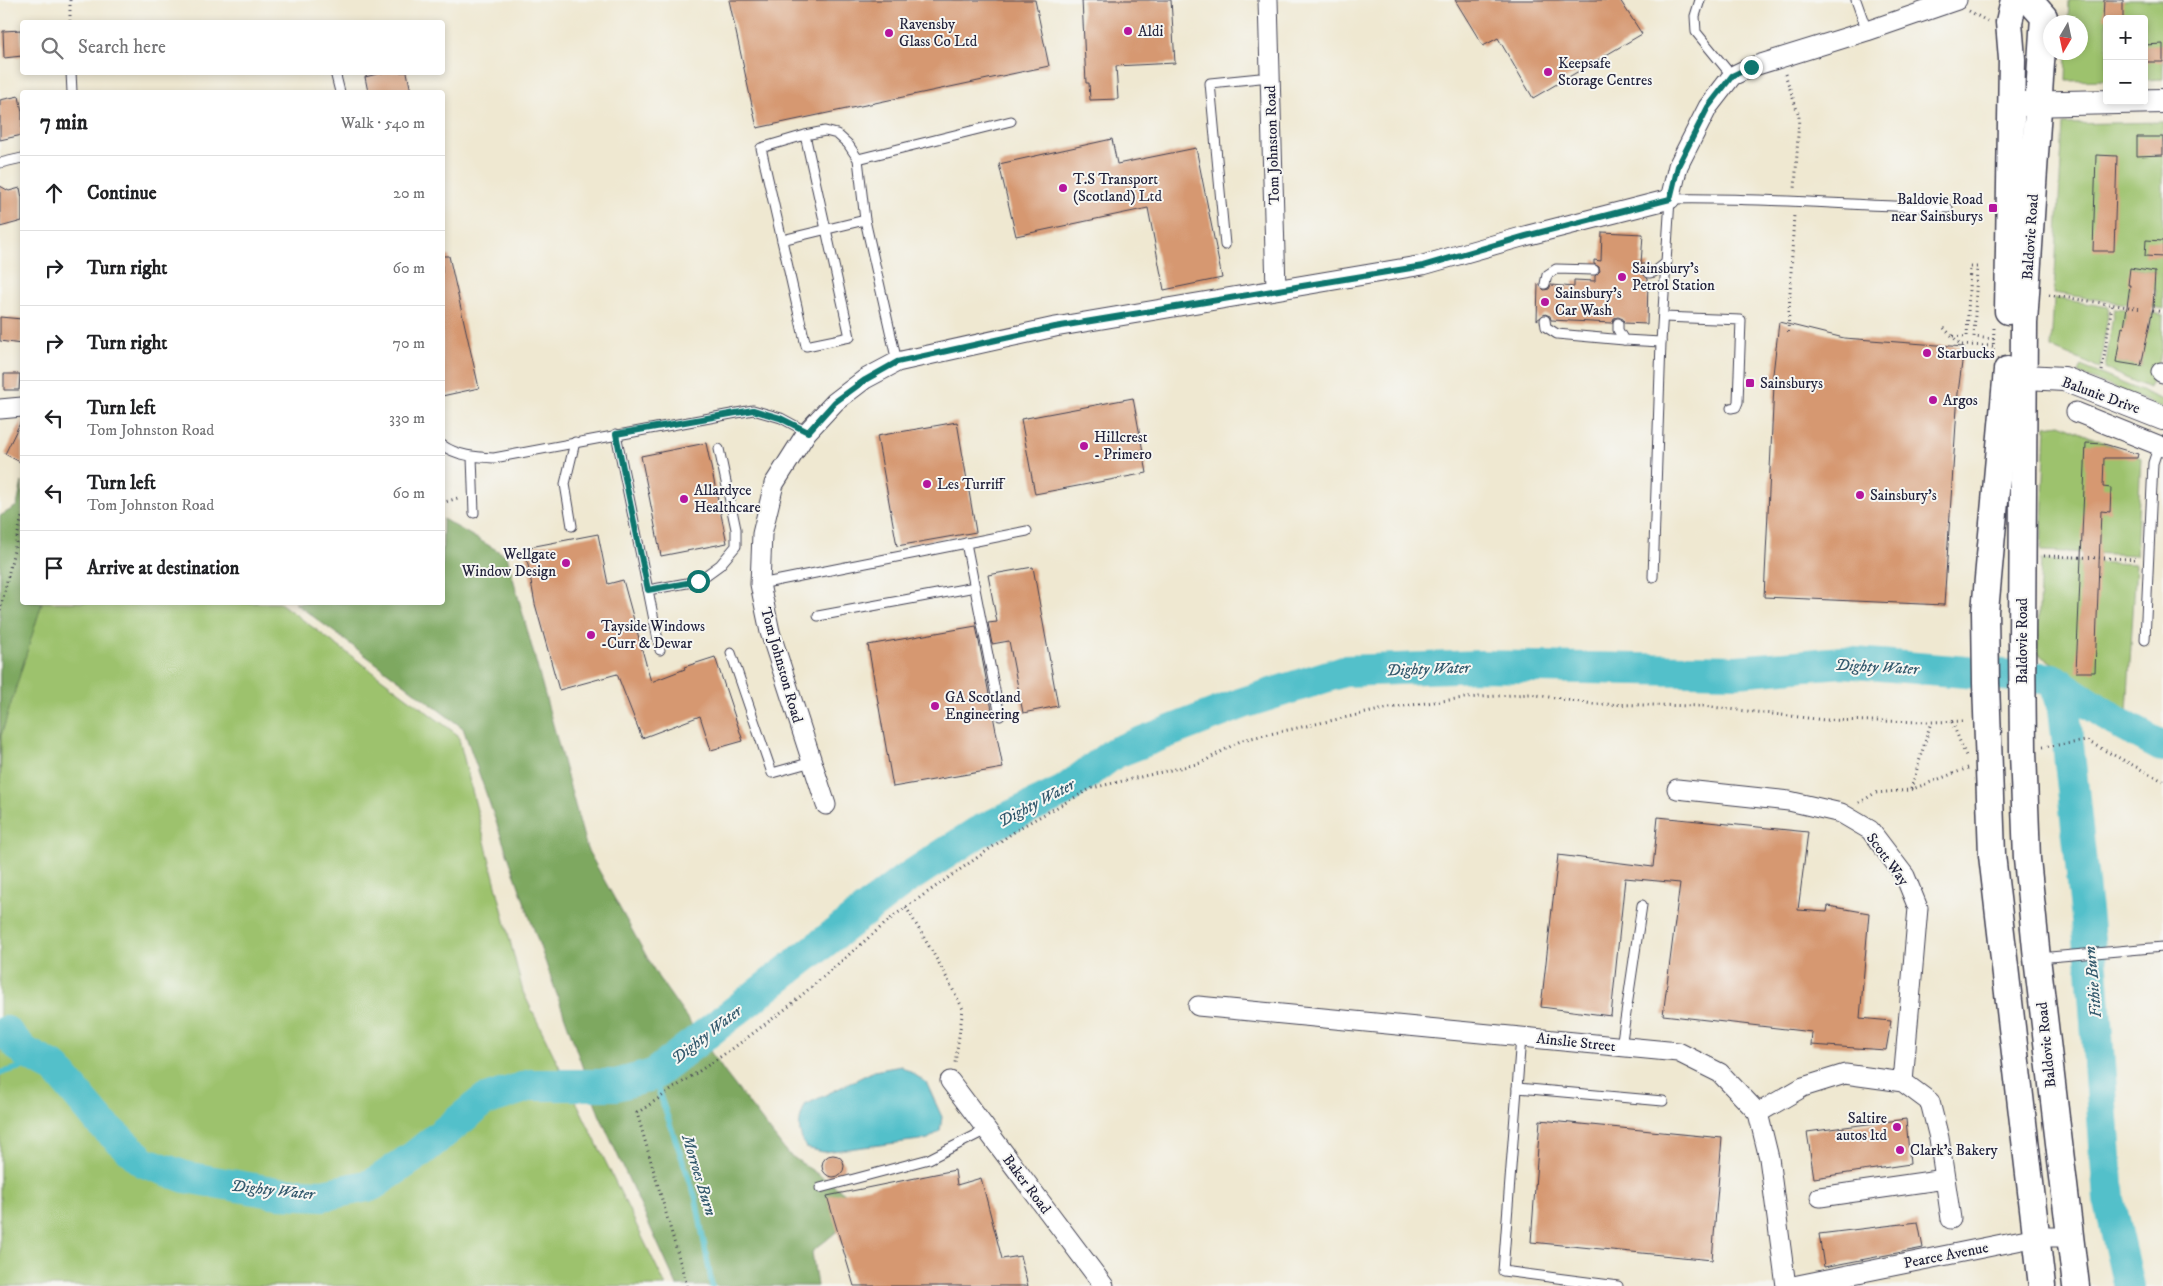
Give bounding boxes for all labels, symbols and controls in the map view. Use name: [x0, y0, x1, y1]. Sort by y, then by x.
place label: Ravensby Glass Co Ltd: [899, 15, 978, 51]
north arrow: [2043, 15, 2088, 60]
map controls: [2103, 15, 2148, 105]
button: +: [2103, 15, 2148, 60]
search box: [20, 20, 445, 75]
place label: Aldi: [1138, 22, 1164, 41]
marker: Aldi: [1122, 25, 1134, 37]
marker: Ravensby Glass Co Ltd: [883, 27, 895, 39]
icon: search: [38, 34, 66, 62]
text: Search here: [78, 36, 166, 59]
place label: Keepsafe Storage Centres: [1558, 54, 1652, 90]
route end: [1740, 56, 1763, 79]
button: −: [2103, 60, 2148, 105]
marker: Keepsafe Storage Centres: [1542, 66, 1554, 78]
street label: Tom Johnston Road: [1261, 84, 1284, 205]
text: 7 min: [40, 110, 88, 136]
text: Walk · 540 m: [341, 113, 425, 133]
place label: T.S Transport (Scotland) Ltd: [1073, 170, 1162, 206]
icon: ahead: [40, 179, 68, 207]
text: Continue: [87, 182, 157, 205]
marker: T.S Transport (Scotland) Ltd: [1057, 182, 1069, 194]
text: 20 m: [393, 183, 425, 203]
place label: Baldovie Road near Sainsburys: [1891, 190, 1984, 226]
street label: Baldovie Road: [2018, 193, 2043, 281]
marker: Baldovie Road near Sainsburys: [1987, 202, 1999, 214]
icon: right: [40, 254, 68, 282]
text: Turn right: [87, 257, 167, 280]
text: 60 m: [393, 258, 425, 278]
place label: Sainsbury's Petrol Station: [1632, 259, 1715, 295]
marker: Sainsbury's Petrol Station: [1616, 271, 1628, 283]
place label: Sainsbury's Car Wash: [1555, 284, 1622, 320]
marker: Sainsbury's Car Wash: [1539, 296, 1551, 308]
icon: right: [40, 329, 68, 357]
text: Turn right: [87, 332, 167, 355]
text: 70 m: [393, 333, 425, 353]
place label: Starbucks: [1937, 344, 1995, 363]
marker: Starbucks: [1921, 347, 1933, 359]
street label: Balunie Drive: [2059, 373, 2143, 418]
place label: Sainsburys: [1760, 374, 1823, 393]
marker: Sainsburys: [1744, 377, 1756, 389]
place label: Argos: [1943, 391, 1978, 410]
marker: Argos: [1927, 394, 1939, 406]
text: Turn left: [87, 397, 156, 420]
icon: left: [40, 404, 68, 432]
text: 330 m: [389, 408, 425, 428]
text: Tom Johnston Road: [87, 420, 214, 440]
place label: Hillcrest - Primero: [1094, 428, 1152, 464]
marker: Hillcrest - Primero: [1078, 440, 1090, 452]
text: Turn left: [87, 472, 156, 495]
place label: Les Turriff: [937, 475, 1006, 494]
marker: Les Turriff: [921, 478, 933, 490]
icon: left: [40, 479, 68, 507]
place label: Allardyce Healthcare: [694, 481, 761, 517]
text: 60 m: [393, 483, 425, 503]
place label: Sainsbury's: [1870, 486, 1937, 505]
marker: Sainsbury's: [1854, 489, 1866, 501]
marker: Allardyce Healthcare: [678, 493, 690, 505]
text: Tom Johnston Road: [87, 495, 214, 515]
place label: Wellgate Window Design: [461, 545, 556, 581]
icon: arrive: [40, 554, 68, 582]
text: Arrive at destination: [87, 557, 239, 580]
marker: Wellgate Window Design: [560, 557, 572, 569]
route start: [687, 570, 710, 593]
street label: Baldovie Road: [2013, 597, 2032, 684]
street label: Tom Johnston Road: [756, 605, 807, 726]
place label: Tayside Windows -Curr & Dewar: [601, 617, 705, 653]
marker: Tayside Windows -Curr & Dewar: [585, 629, 597, 641]
water label: Dighty Water: [1835, 655, 1921, 679]
water label: Dighty Water: [1386, 657, 1472, 680]
place label: GA Scotland Engineering: [945, 688, 1021, 724]
marker: GA Scotland Engineering: [929, 700, 941, 712]
water label: Dighty Water: [995, 774, 1079, 831]
street label: Scott Way: [1862, 829, 1914, 890]
water label: Fithie Burn: [2080, 945, 2106, 1019]
water label: Dighty Water: [667, 1000, 747, 1068]
street label: Baldovie Road: [2032, 1001, 2060, 1089]
street label: Ainslie Street: [1535, 1029, 1617, 1056]
place label: Saltire autos ltd: [1836, 1109, 1888, 1145]
marker: Saltire autos ltd: [1891, 1121, 1903, 1133]
water label: Morroes Burn: [677, 1131, 721, 1218]
place label: Clark’s Bakery: [1910, 1141, 1999, 1160]
marker: Clark’s Bakery: [1894, 1144, 1906, 1156]
street label: Baker Road: [998, 1151, 1055, 1218]
water label: Dighty Water: [230, 1176, 317, 1204]
street label: Pearce Avenue: [1902, 1238, 1990, 1273]

